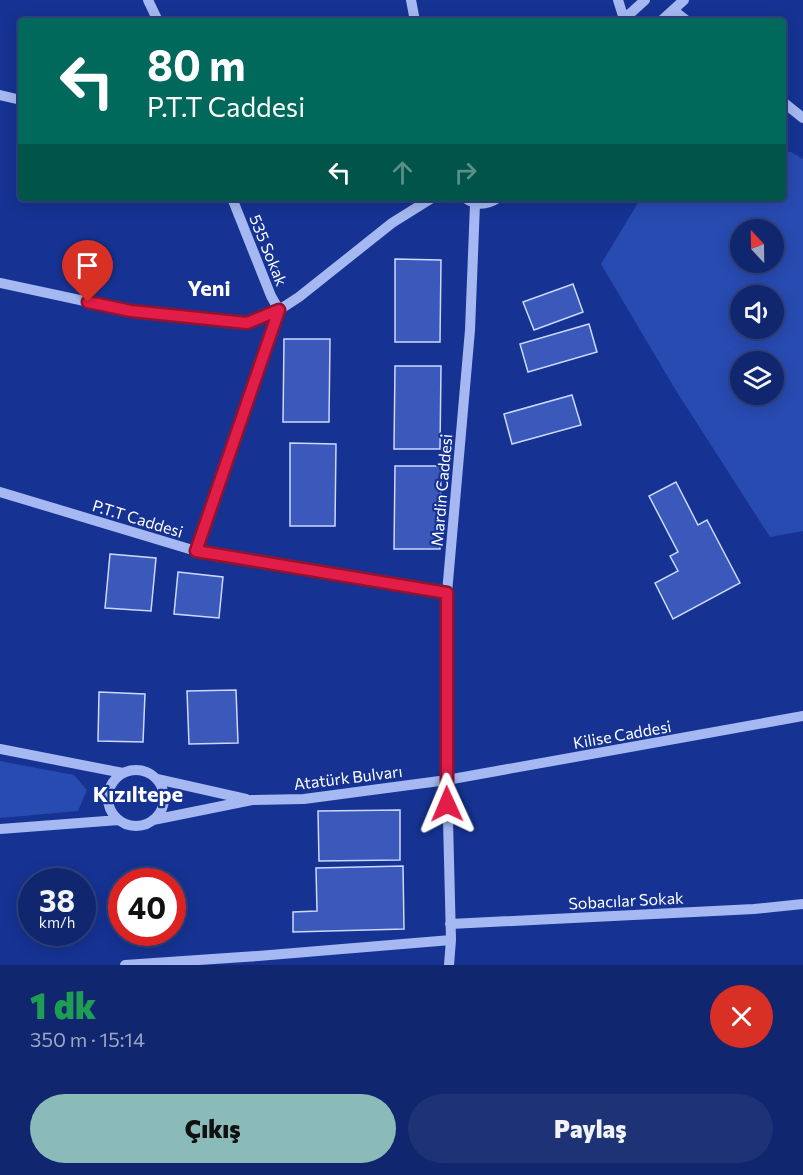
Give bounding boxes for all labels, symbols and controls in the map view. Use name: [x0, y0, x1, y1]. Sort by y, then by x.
text: 80 m: [147, 38, 246, 90]
icon: left: [48, 42, 126, 120]
text: P.T.T Caddesi: [147, 90, 305, 123]
icon: left: [323, 156, 356, 189]
icon: ahead: [386, 156, 419, 189]
icon: right: [449, 156, 482, 189]
street label: 535 Sokak: [246, 212, 292, 289]
north arrow: [730, 219, 784, 273]
map controls: [730, 219, 784, 405]
pin: [62, 240, 113, 302]
icon: arrive: [71, 249, 104, 282]
district label: Yeni: [187, 274, 231, 301]
button: sound: [730, 285, 784, 339]
button: layers: [730, 351, 784, 405]
street label: Mardin Caddesi: [427, 433, 455, 547]
street label: P.T.T Caddesi: [90, 495, 186, 541]
street label: Kilise Caddesi: [571, 716, 673, 752]
street label: Atatürk Bulvarı: [293, 761, 403, 793]
position arrow: [415, 772, 479, 836]
district label: Kızıltepe: [93, 780, 183, 807]
speed limit sign: 40: [108, 868, 186, 946]
text: 38: [39, 881, 75, 918]
street label: Sobacılar Sokak: [568, 887, 684, 913]
text: km/h: [39, 913, 75, 931]
text: 1 dk: [30, 982, 96, 1026]
button: close: [710, 985, 773, 1048]
text: 350 m · 15:14: [30, 1027, 145, 1051]
button: Çıkış: [30, 1094, 396, 1163]
button: Paylaş: [408, 1094, 773, 1163]

